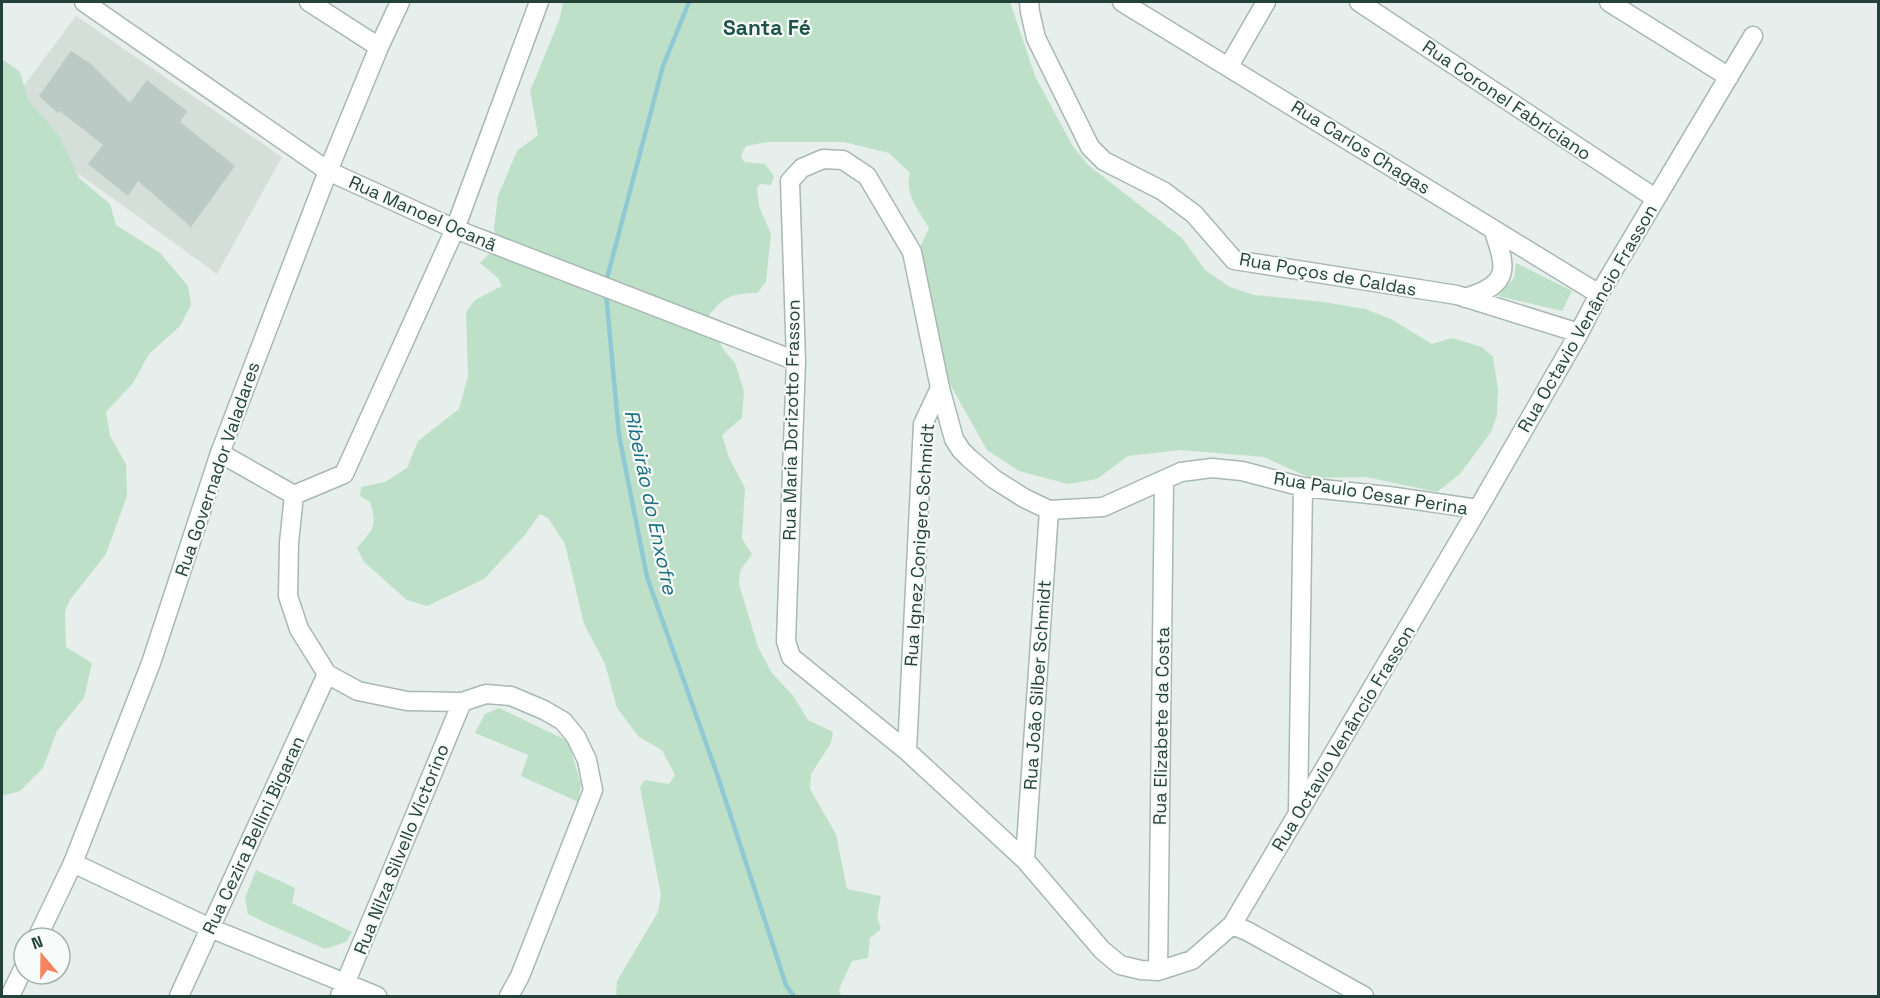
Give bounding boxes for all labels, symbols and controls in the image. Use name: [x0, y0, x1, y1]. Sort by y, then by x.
district label: Santa Fé: [723, 14, 811, 41]
street label: Rua Coronel Fabriciano: [1418, 35, 1596, 165]
street label: Rua Carlos Chagas: [1287, 95, 1435, 199]
street label: Rua Manoel Ocanã: [345, 170, 501, 256]
street label: Rua Octavio Venâncio Frasson: [1512, 200, 1662, 436]
street label: Rua Poços de Caldas: [1238, 247, 1418, 301]
street label: Rua Maria Dorizotto Frasson: [777, 299, 805, 541]
street label: Rua Governador Valadares: [169, 359, 265, 579]
water label: Ribeirão do Enxofre: [619, 407, 684, 598]
street label: Rua Ignez Conigero Schmidt: [899, 423, 939, 667]
street label: Rua Paulo Cesar Perina: [1272, 466, 1470, 520]
street label: Rua João Silber Schmidt: [1018, 579, 1056, 791]
street label: Rua Octavio Venâncio Frasson: [1266, 621, 1420, 855]
street label: Rua Elizabete da Costa: [1148, 627, 1174, 825]
street label: Rua Cezira Bellini Bigaran: [197, 732, 309, 938]
street label: Rua Nilza Silvello Victorino: [348, 740, 454, 958]
north arrow: [12, 926, 72, 986]
text: N: [28, 931, 46, 954]

